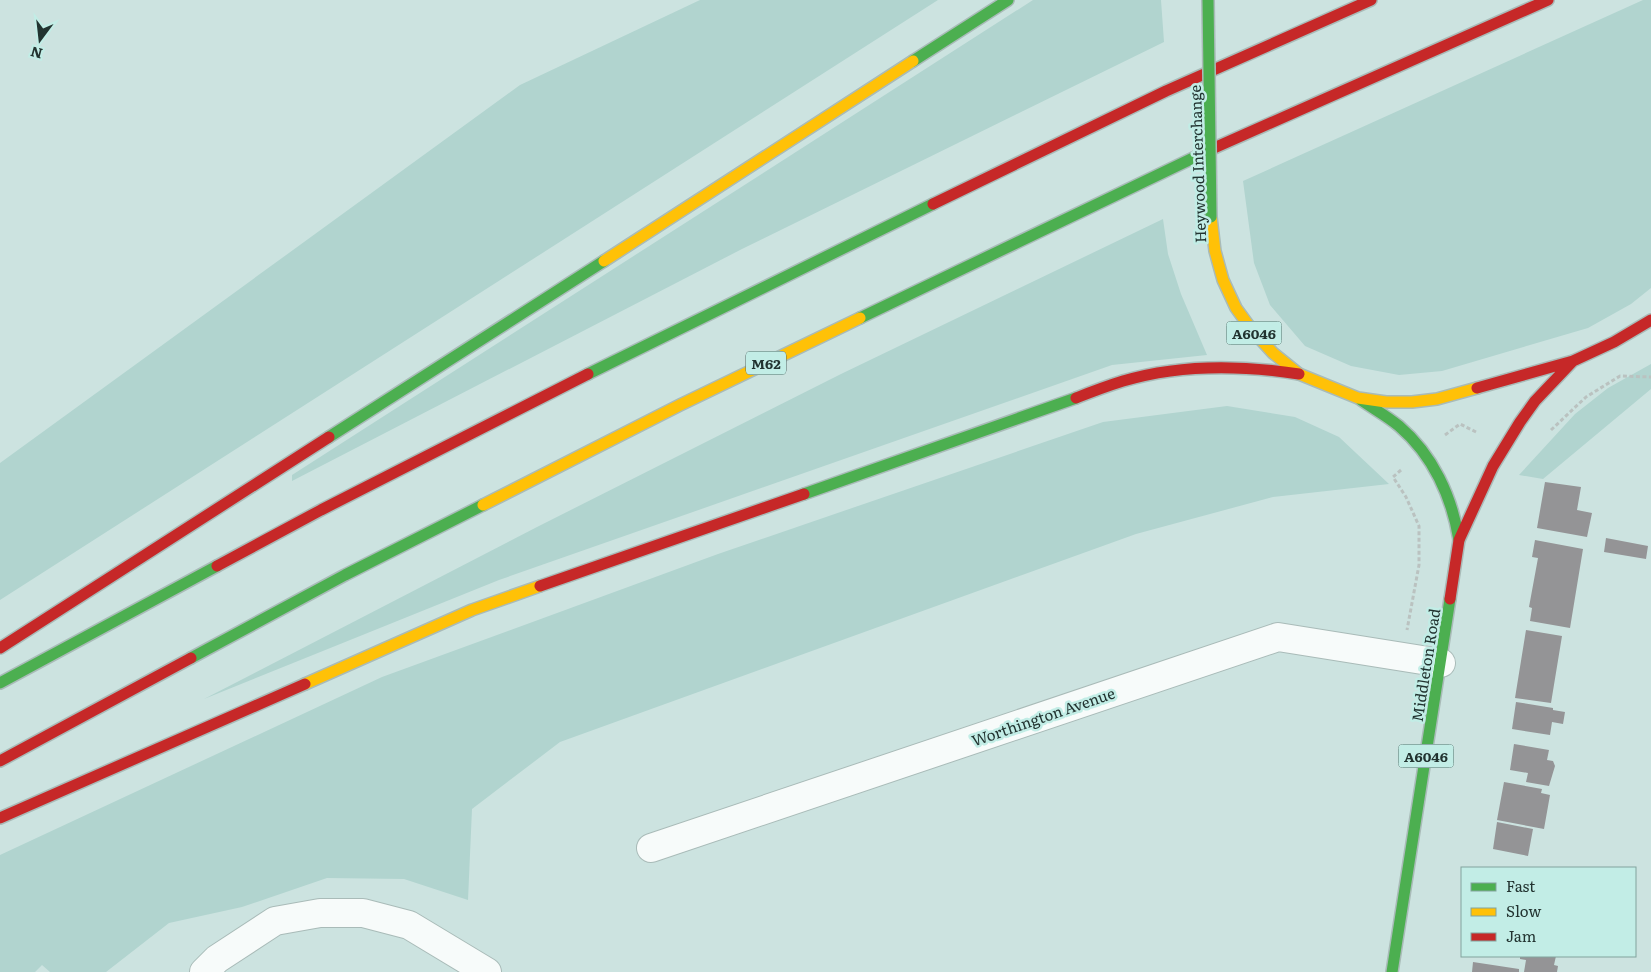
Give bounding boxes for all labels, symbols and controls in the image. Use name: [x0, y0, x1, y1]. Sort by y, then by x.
north arrow: [15, 15, 65, 65]
text: N: [28, 42, 45, 65]
street label: Heywood Interchange: [1183, 84, 1211, 243]
road number: A6046: [1226, 322, 1282, 344]
road number: M62: [746, 352, 786, 374]
street label: Middleton Road: [1405, 607, 1445, 723]
street label: Worthington Avenue: [968, 681, 1118, 751]
road number: A6046: [1398, 744, 1454, 768]
legend: [1461, 867, 1636, 957]
text: Fast: [1506, 874, 1535, 897]
text: Slow: [1506, 899, 1541, 922]
text: Jam: [1506, 924, 1537, 947]

